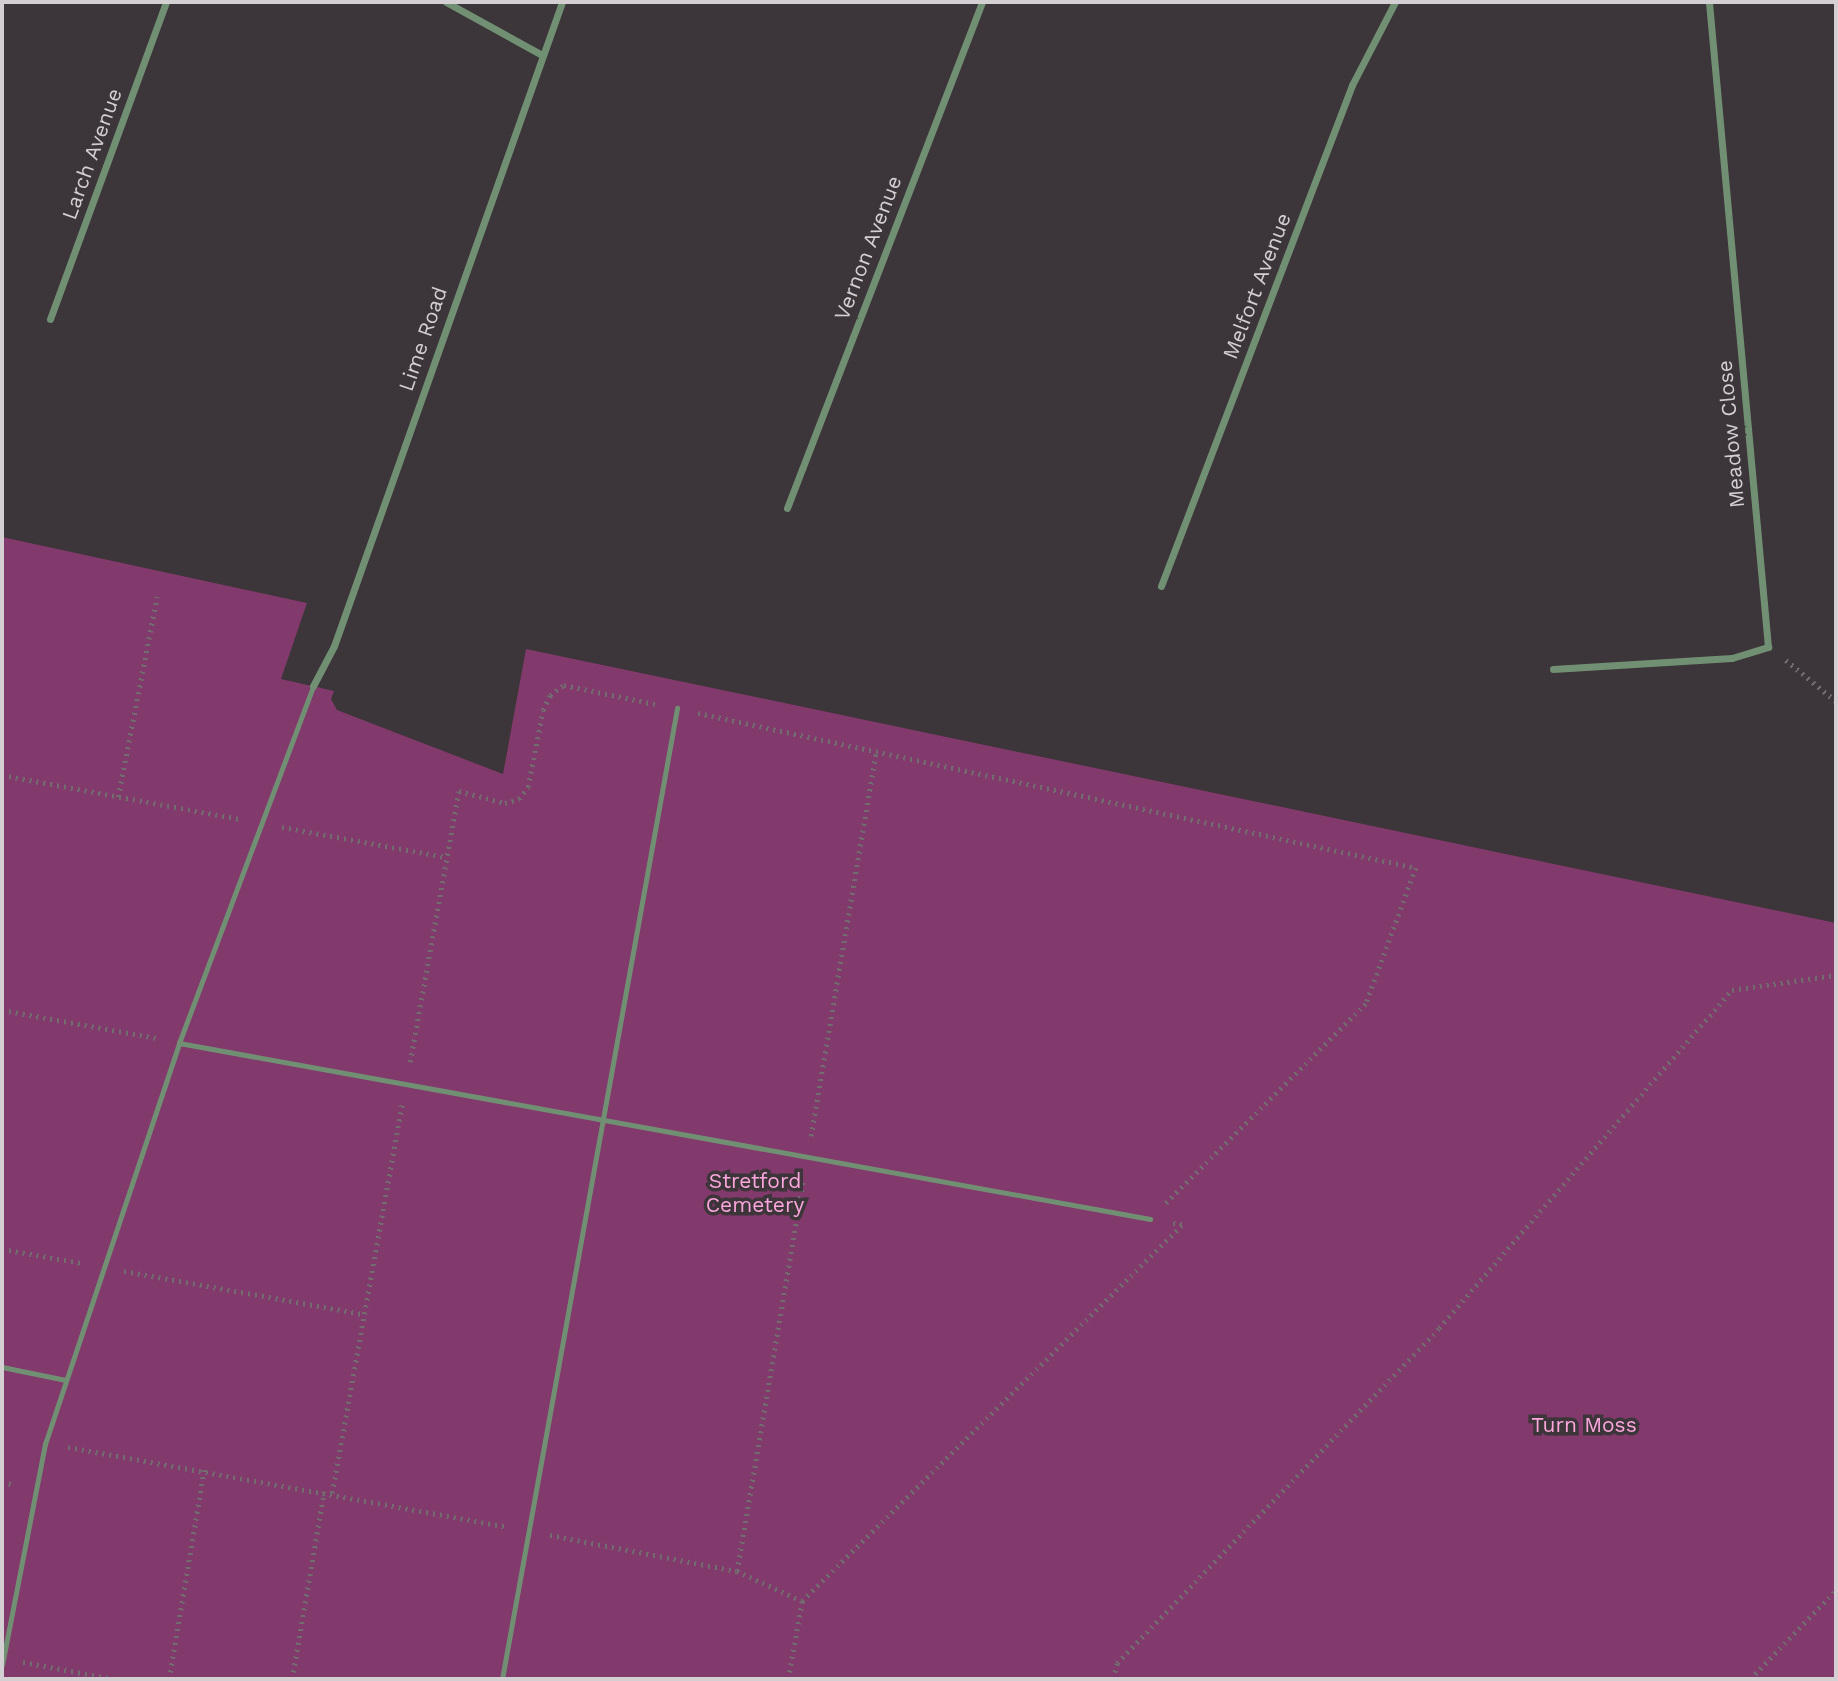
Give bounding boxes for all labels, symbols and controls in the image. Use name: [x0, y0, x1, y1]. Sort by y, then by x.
street label: Larch Avenue: [56, 84, 128, 224]
street label: Vernon Avenue: [829, 172, 907, 324]
street label: Melfort Avenue: [1217, 209, 1297, 363]
street label: Lime Road: [393, 284, 453, 394]
street label: Meadow Close: [1712, 359, 1750, 509]
park label: Stretford Cemetery: [706, 1168, 804, 1218]
park label: Turn Moss: [1531, 1412, 1637, 1438]

